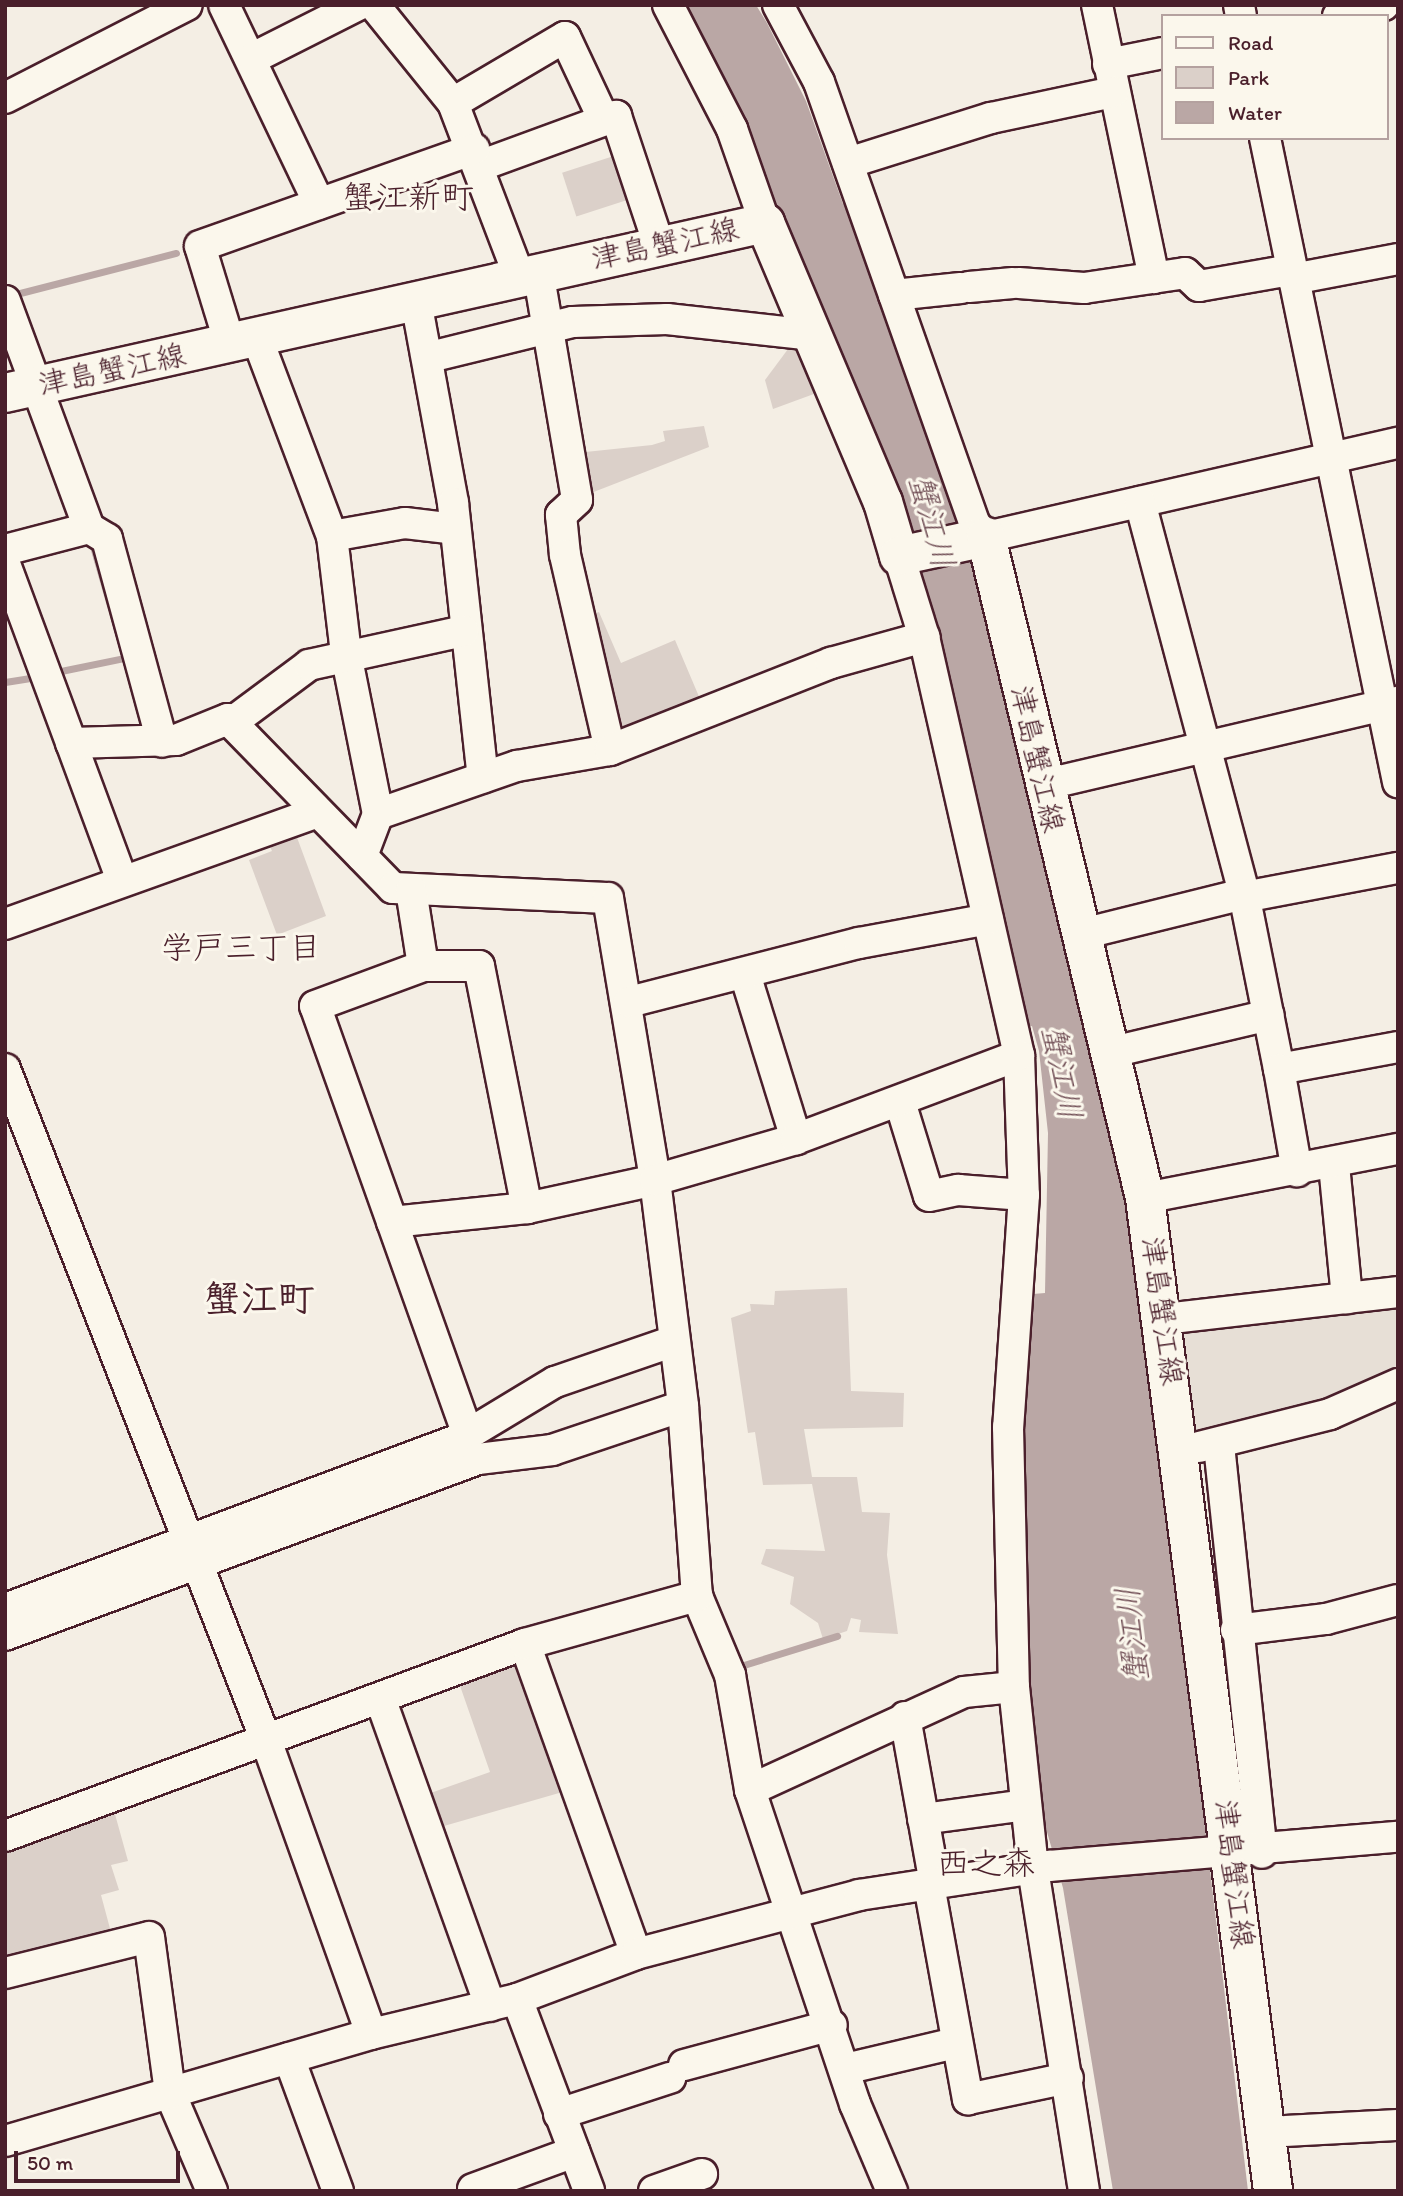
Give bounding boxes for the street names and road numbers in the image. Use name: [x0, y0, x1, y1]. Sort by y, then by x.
street label: 津島蟹江線: [588, 211, 742, 277]
street label: 津島蟹江線: [35, 337, 189, 403]
street label: 津島蟹江線: [1003, 682, 1071, 836]
street label: 津島蟹江線: [1134, 1234, 1190, 1388]
street label: 津島蟹江線: [1207, 1797, 1261, 1951]

